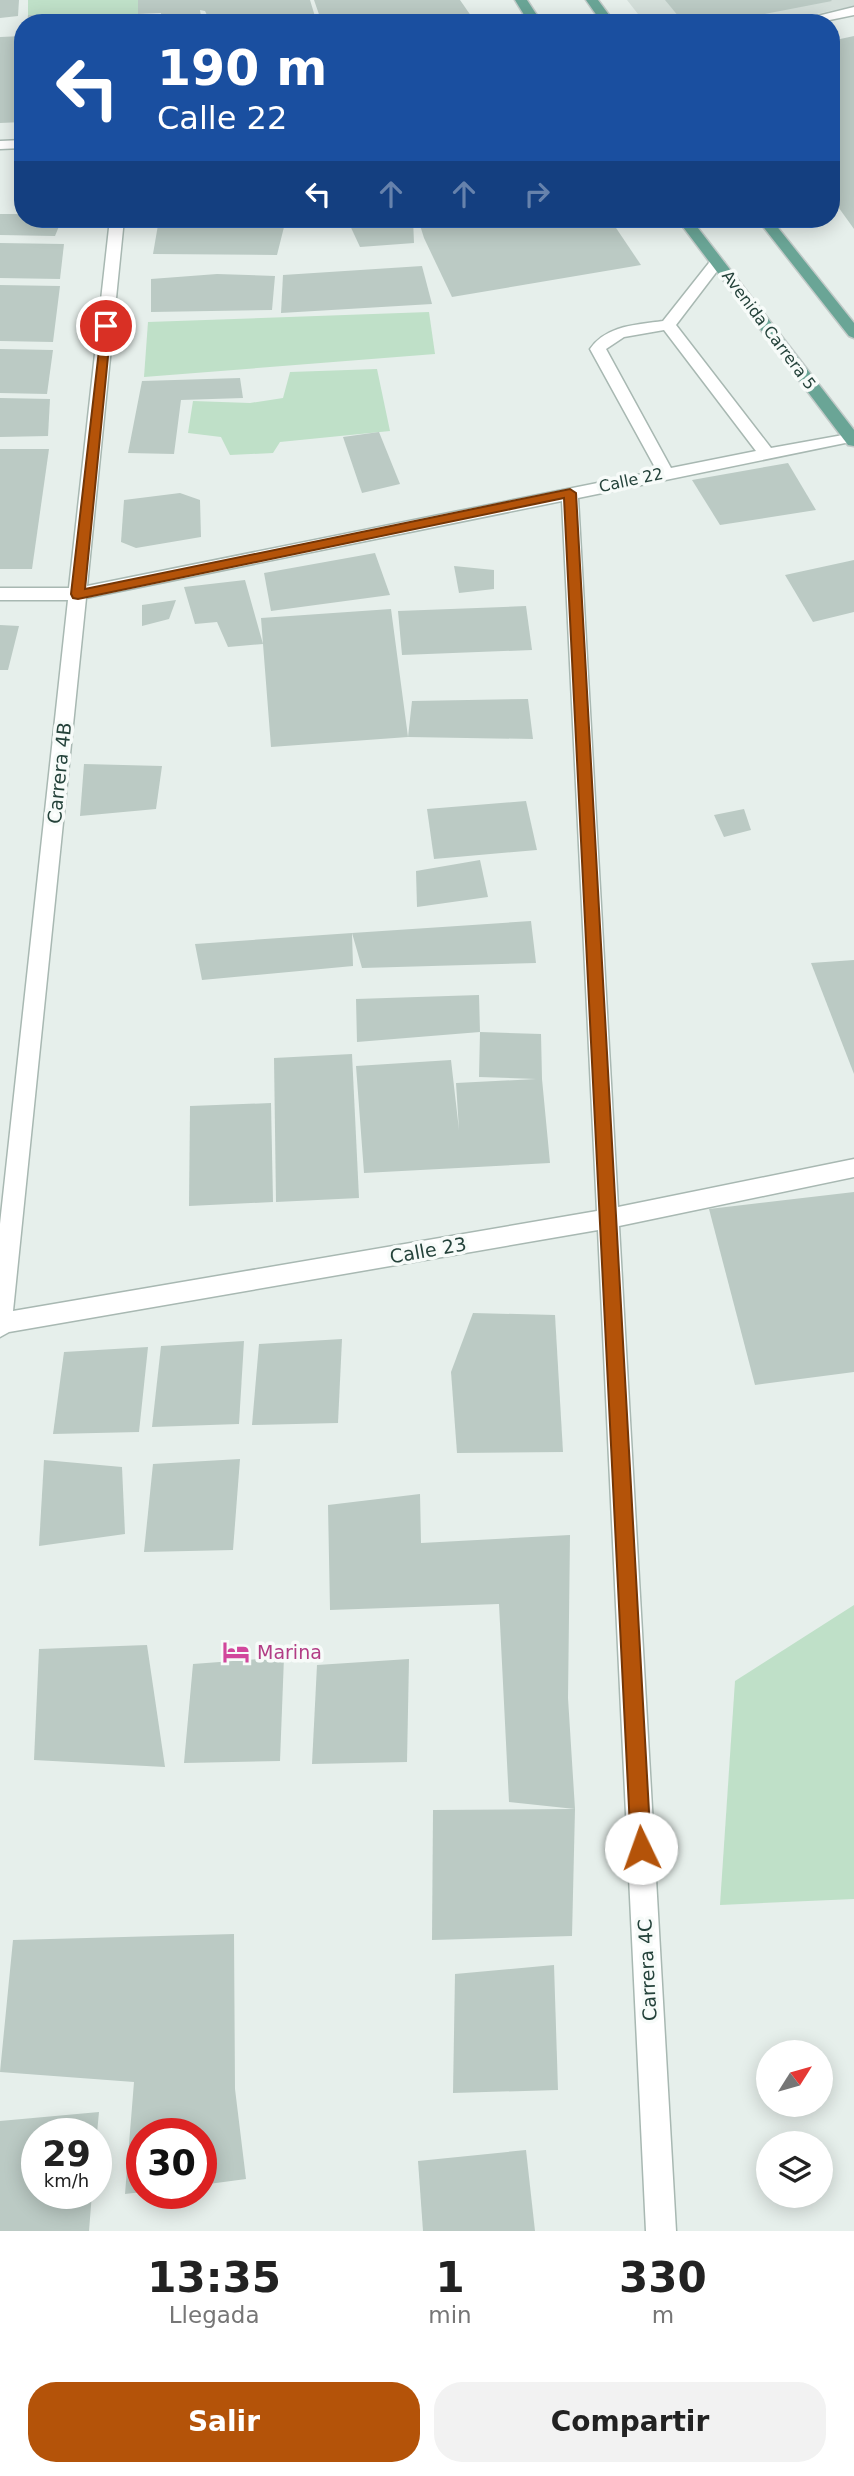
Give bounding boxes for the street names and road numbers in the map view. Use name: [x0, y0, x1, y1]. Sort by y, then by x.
street label: Avenida Carrera 5: [718, 267, 820, 393]
street label: Calle 22: [597, 464, 665, 496]
street label: Carrera 4B: [43, 721, 75, 825]
street label: Calle 23: [388, 1232, 468, 1268]
street label: Carrera 4C: [633, 1918, 661, 2022]

